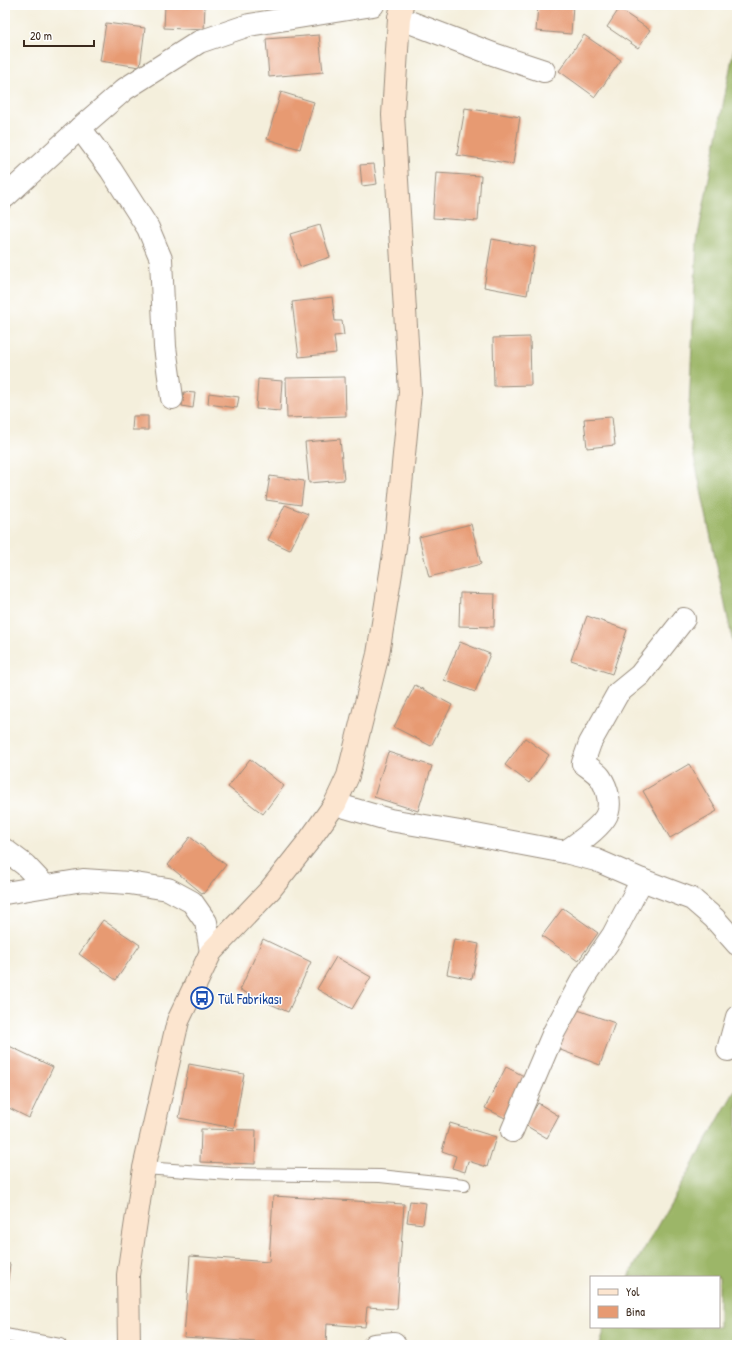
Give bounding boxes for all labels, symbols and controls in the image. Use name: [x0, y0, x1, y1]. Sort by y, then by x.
scale bar: [24, 22, 94, 48]
text: 20 m: [30, 27, 52, 44]
bus stop icon: Tül Fabrikası: [189, 985, 215, 1011]
place label: Tül Fabrikası: [218, 989, 282, 1008]
legend: [590, 1276, 720, 1328]
text: Yol: [626, 1283, 640, 1300]
text: Bina: [626, 1303, 645, 1320]

